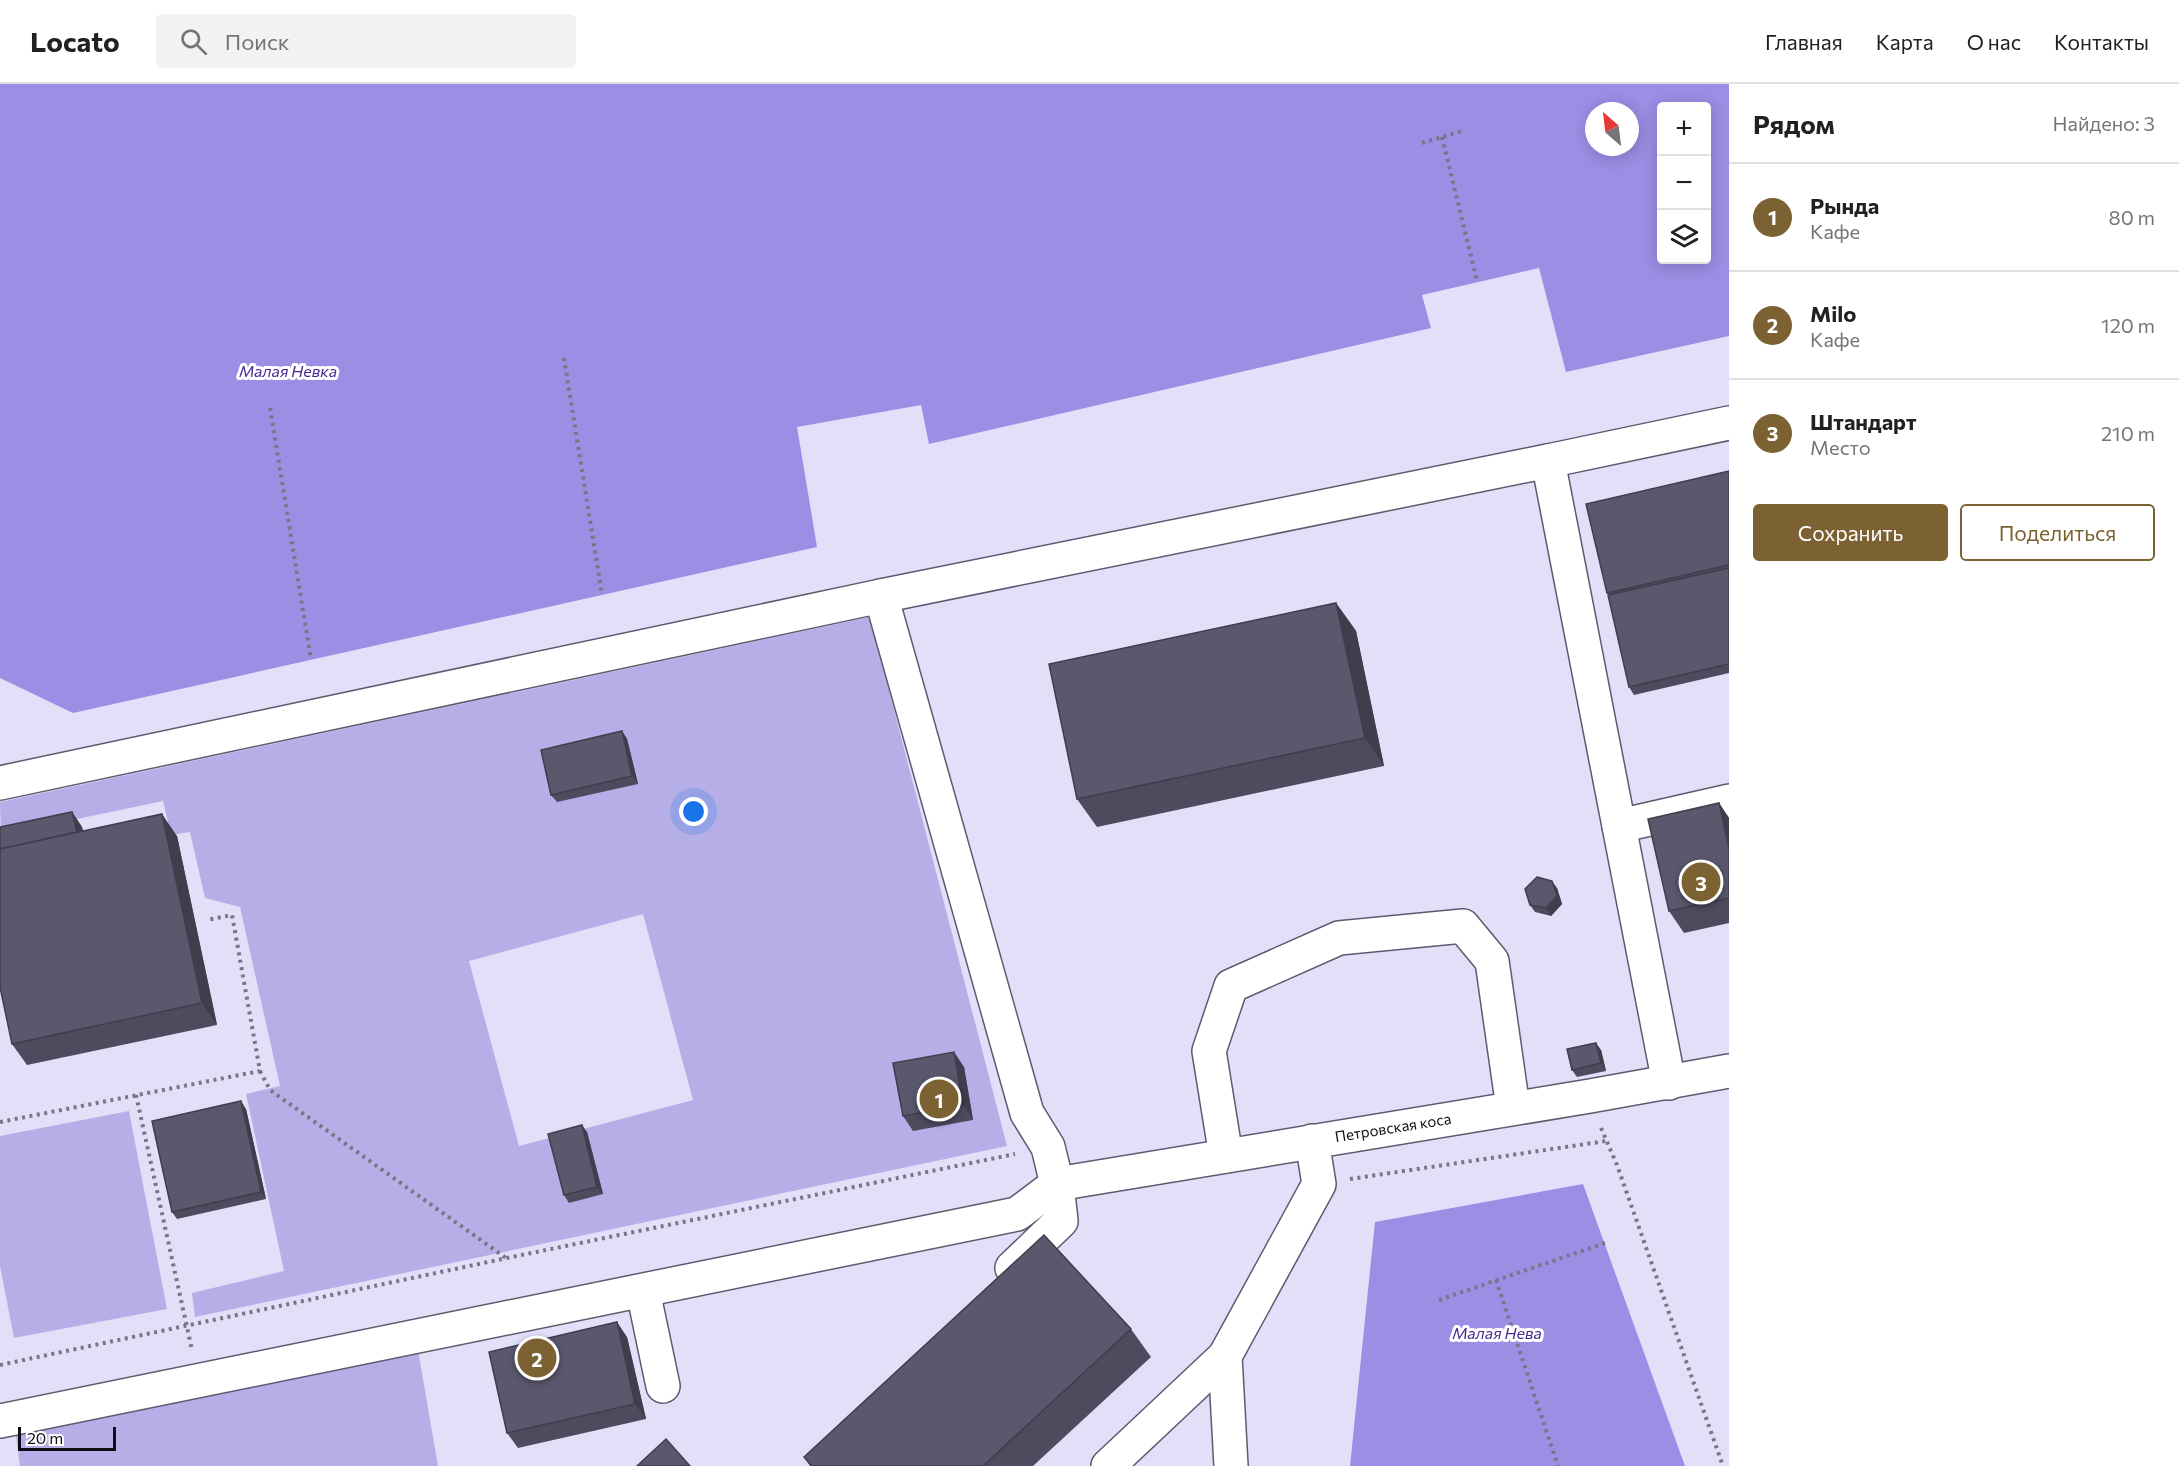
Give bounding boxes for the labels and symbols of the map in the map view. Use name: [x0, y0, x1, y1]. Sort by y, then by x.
north arrow: [1585, 102, 1639, 156]
water label: Малая Невка: [239, 361, 337, 380]
your location: [679, 797, 708, 826]
pin: 3: [1682, 860, 1720, 904]
pin: 1: [920, 1076, 958, 1122]
street label: Петровская коса: [1333, 1109, 1452, 1145]
water label: Малая Нева: [1452, 1323, 1542, 1342]
pin: 2: [518, 1336, 556, 1380]
scale bar: [18, 1424, 116, 1452]

